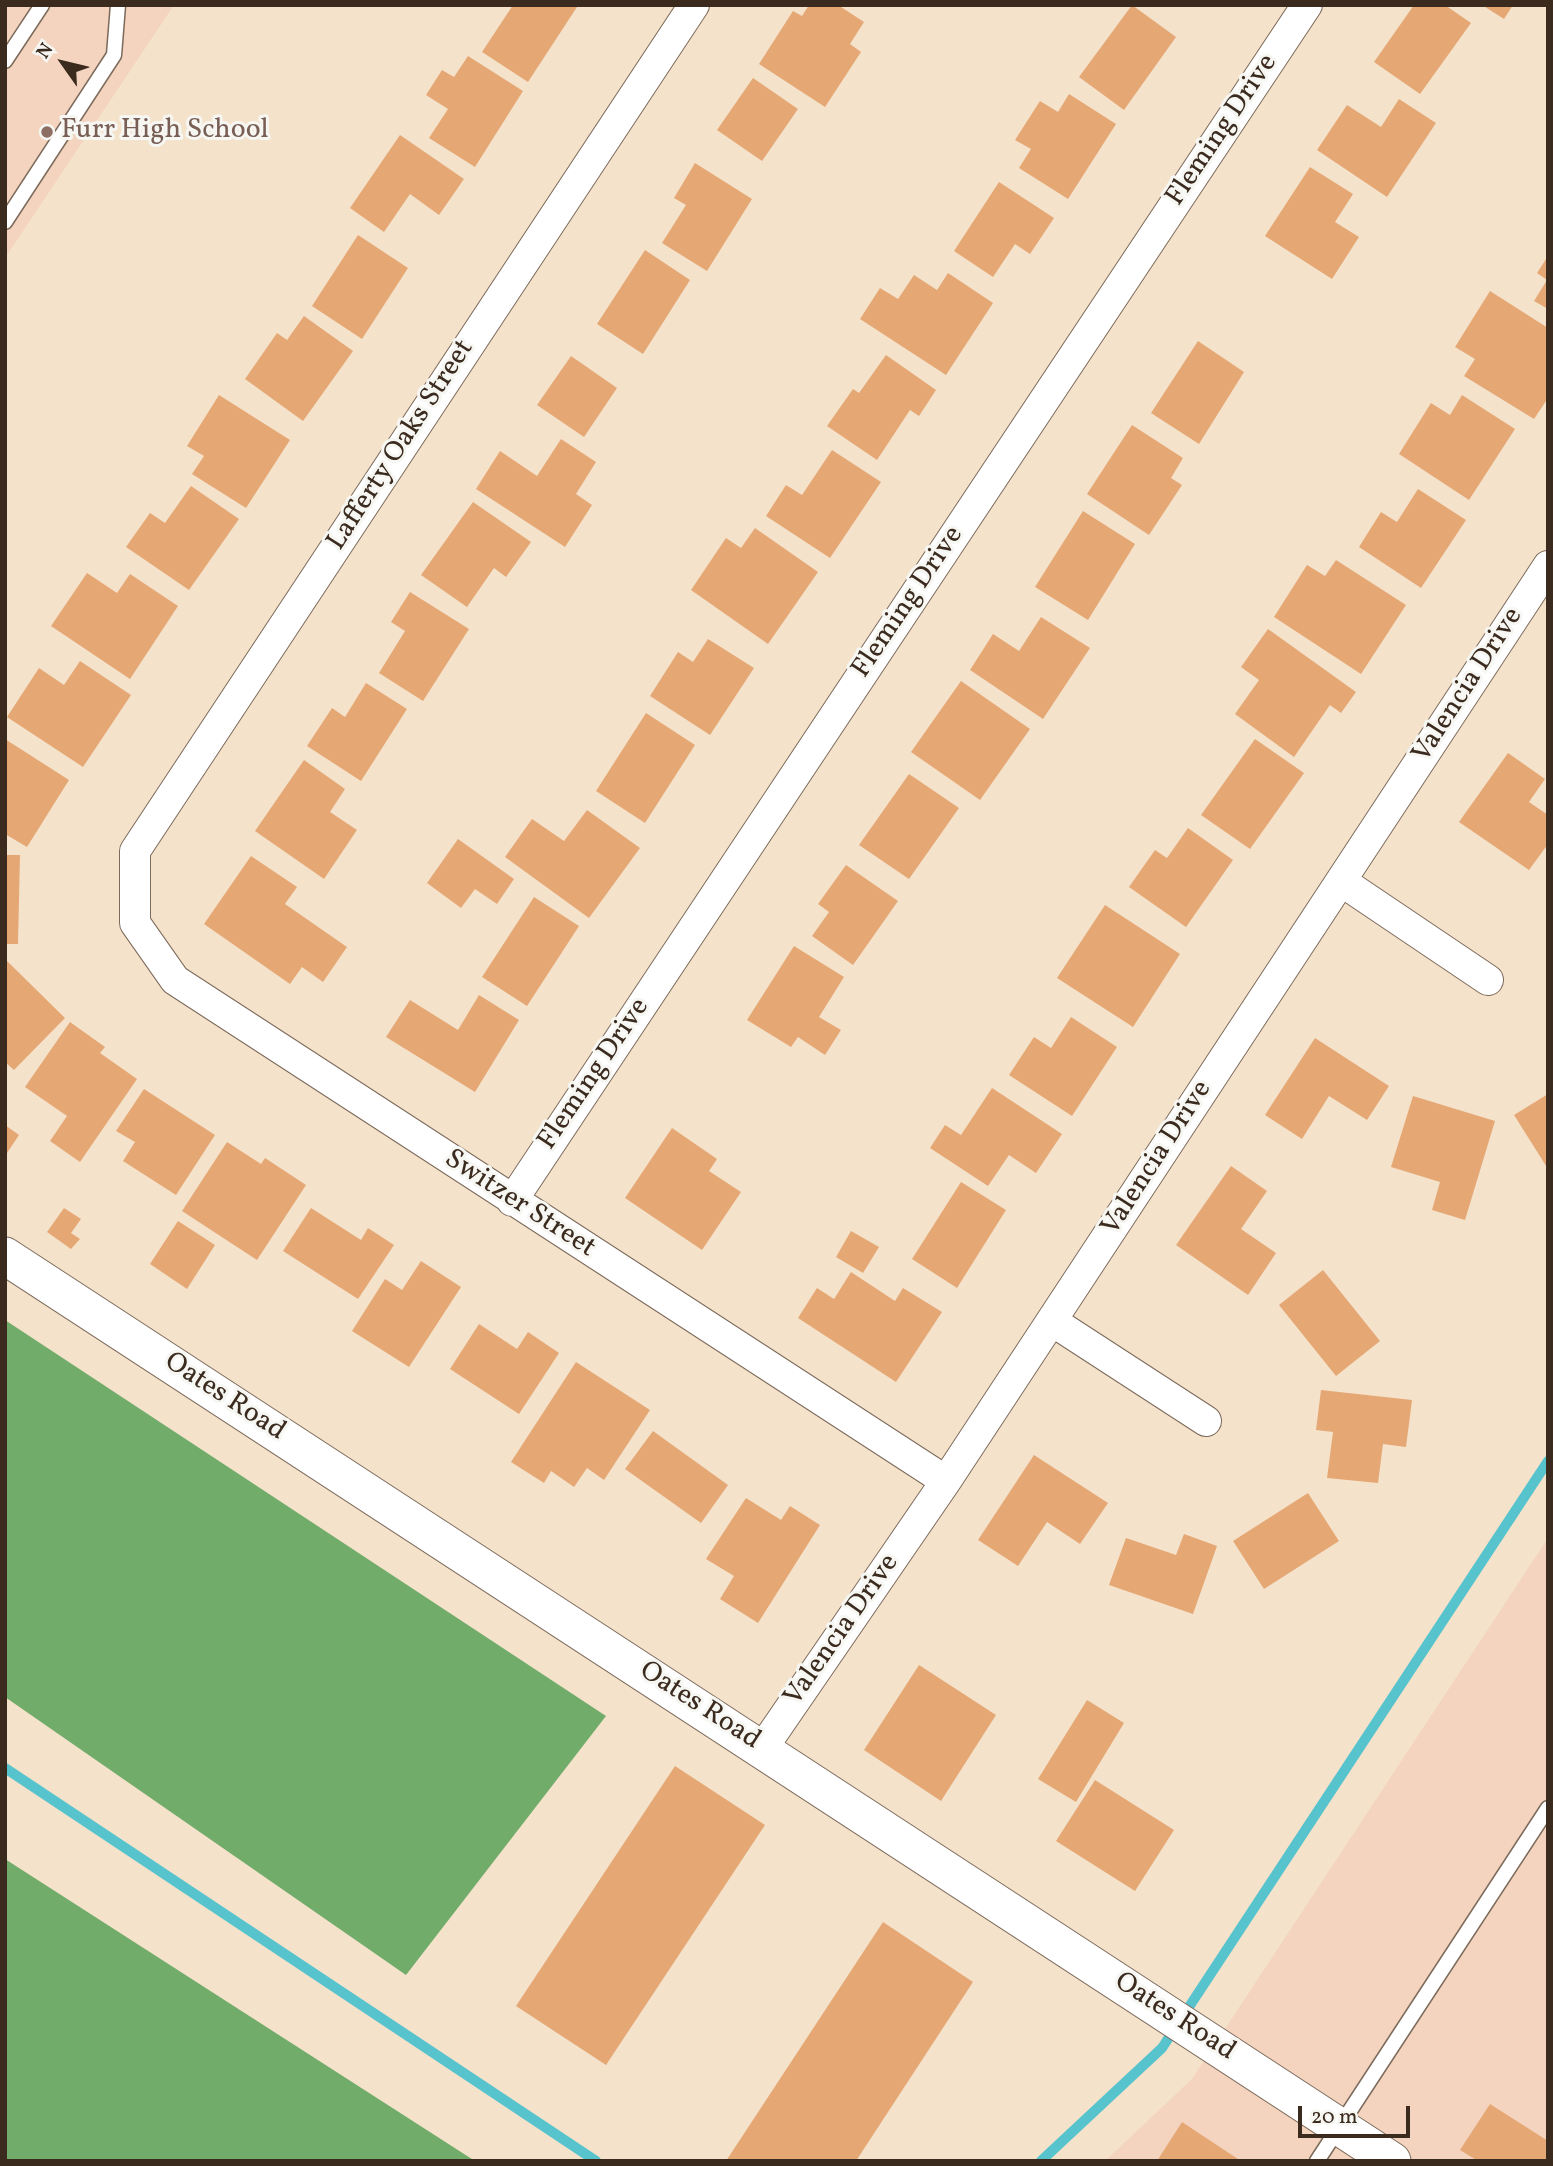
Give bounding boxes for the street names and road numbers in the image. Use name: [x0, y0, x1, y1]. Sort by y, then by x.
street label: Fleming Drive: [1160, 49, 1286, 213]
street label: Lafferty Oaks Street: [321, 334, 483, 558]
street label: Fleming Drive: [846, 521, 972, 685]
street label: Valencia Drive: [1406, 602, 1532, 770]
street label: Fleming Drive: [532, 993, 658, 1157]
street label: Valencia Drive: [1095, 1075, 1221, 1243]
street label: Switzer Street: [437, 1144, 601, 1266]
street label: Oates Road: [157, 1346, 291, 1450]
street label: Valencia Drive: [778, 1549, 908, 1713]
street label: Oates Road: [632, 1655, 766, 1759]
street label: Oates Road: [1107, 1966, 1241, 2070]

